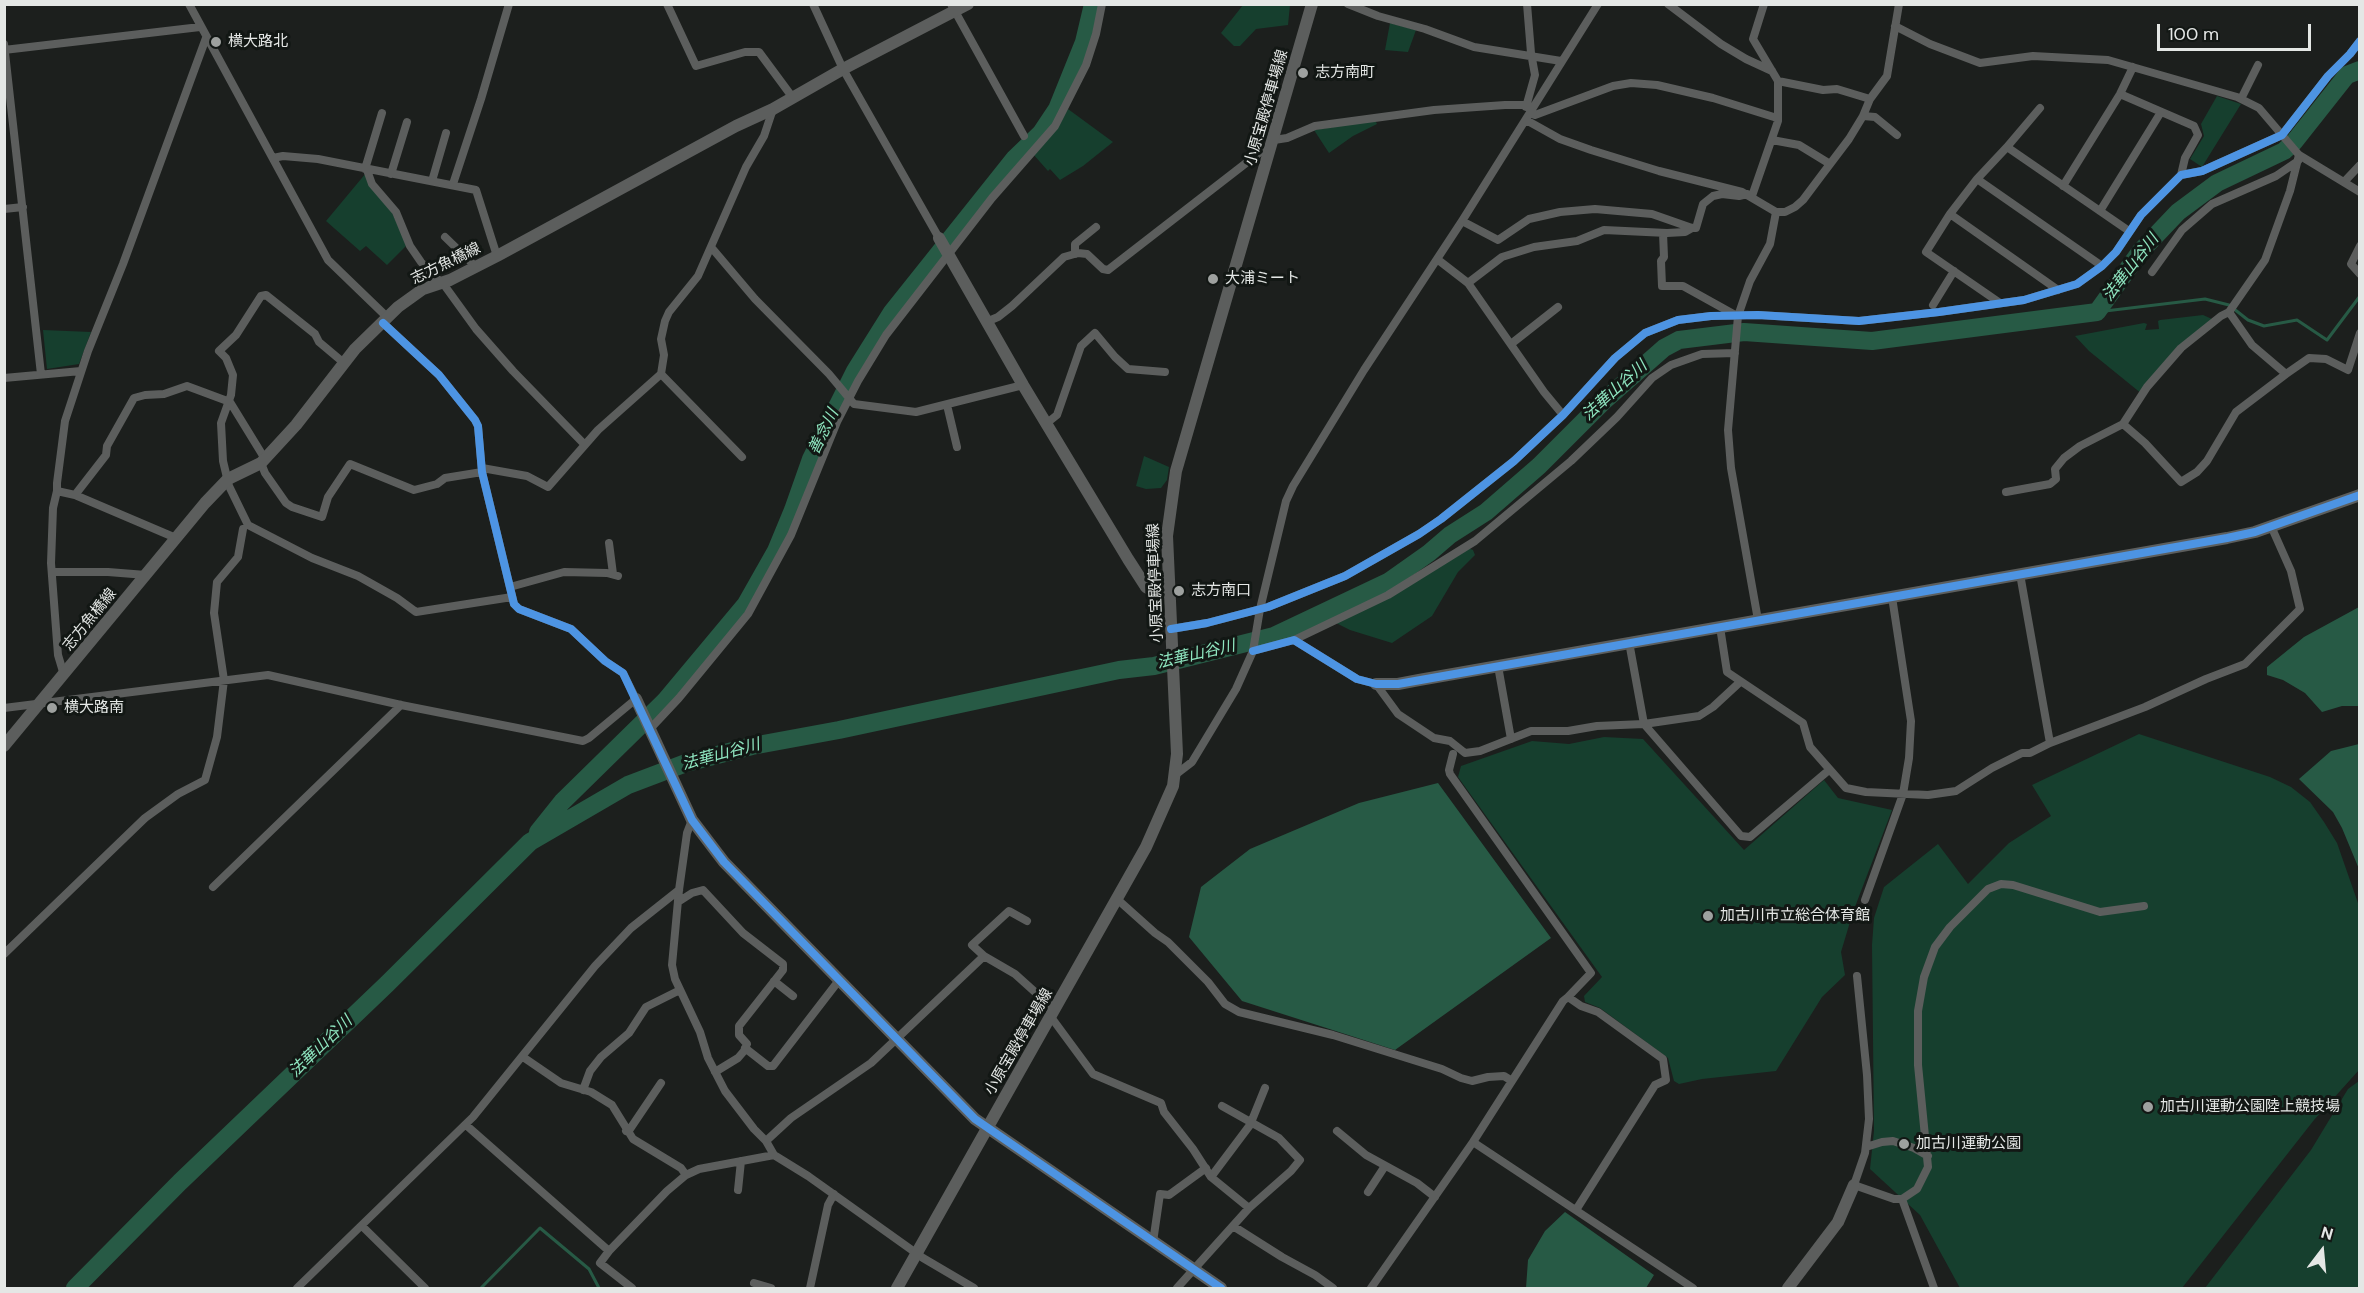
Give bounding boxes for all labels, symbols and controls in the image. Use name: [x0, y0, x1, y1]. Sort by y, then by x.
scale bar: [2160, 12, 2314, 50]
text: 100 m: [2168, 22, 2219, 46]
place label: 横大路北: [228, 33, 288, 51]
marker: 横大路北: [209, 35, 223, 49]
street label: 小原宝殿停車場線: [1242, 48, 1292, 168]
place label: 志方南町: [1315, 64, 1375, 82]
marker: 志方南町: [1296, 66, 1310, 80]
water label: 法華山谷川: [2099, 231, 2163, 305]
street label: 志方魚橋線: [408, 239, 484, 289]
place label: 大浦ミート: [1225, 270, 1300, 288]
marker: 大浦ミート: [1206, 272, 1220, 286]
water label: 法華山谷川: [1579, 357, 1651, 425]
water label: 善念川: [805, 406, 843, 458]
street label: 小原宝殿停車場線: [1145, 523, 1167, 643]
place label: 志方南口: [1191, 582, 1251, 600]
marker: 志方南口: [1172, 584, 1186, 598]
street label: 志方魚橋線: [59, 585, 121, 655]
water label: 法華山谷川: [1155, 637, 1237, 673]
place label: 横大路南: [64, 699, 124, 717]
marker: 横大路南: [45, 701, 59, 715]
water label: 法華山谷川: [680, 735, 762, 775]
place label: 加古川市立総合体育館: [1720, 907, 1870, 925]
marker: 加古川市立総合体育館: [1701, 909, 1715, 923]
street label: 小原宝殿停車場線: [981, 986, 1057, 1098]
water label: 法華山谷川: [286, 1012, 356, 1082]
place label: 加古川運動公園陸上競技場: [2160, 1098, 2340, 1116]
marker: 加古川運動公園陸上競技場: [2141, 1100, 2155, 1114]
place label: 加古川運動公園: [1916, 1135, 2021, 1153]
marker: 加古川運動公園: [1897, 1137, 1911, 1151]
north arrow: [2292, 1221, 2352, 1281]
text: N: [2319, 1222, 2336, 1245]

